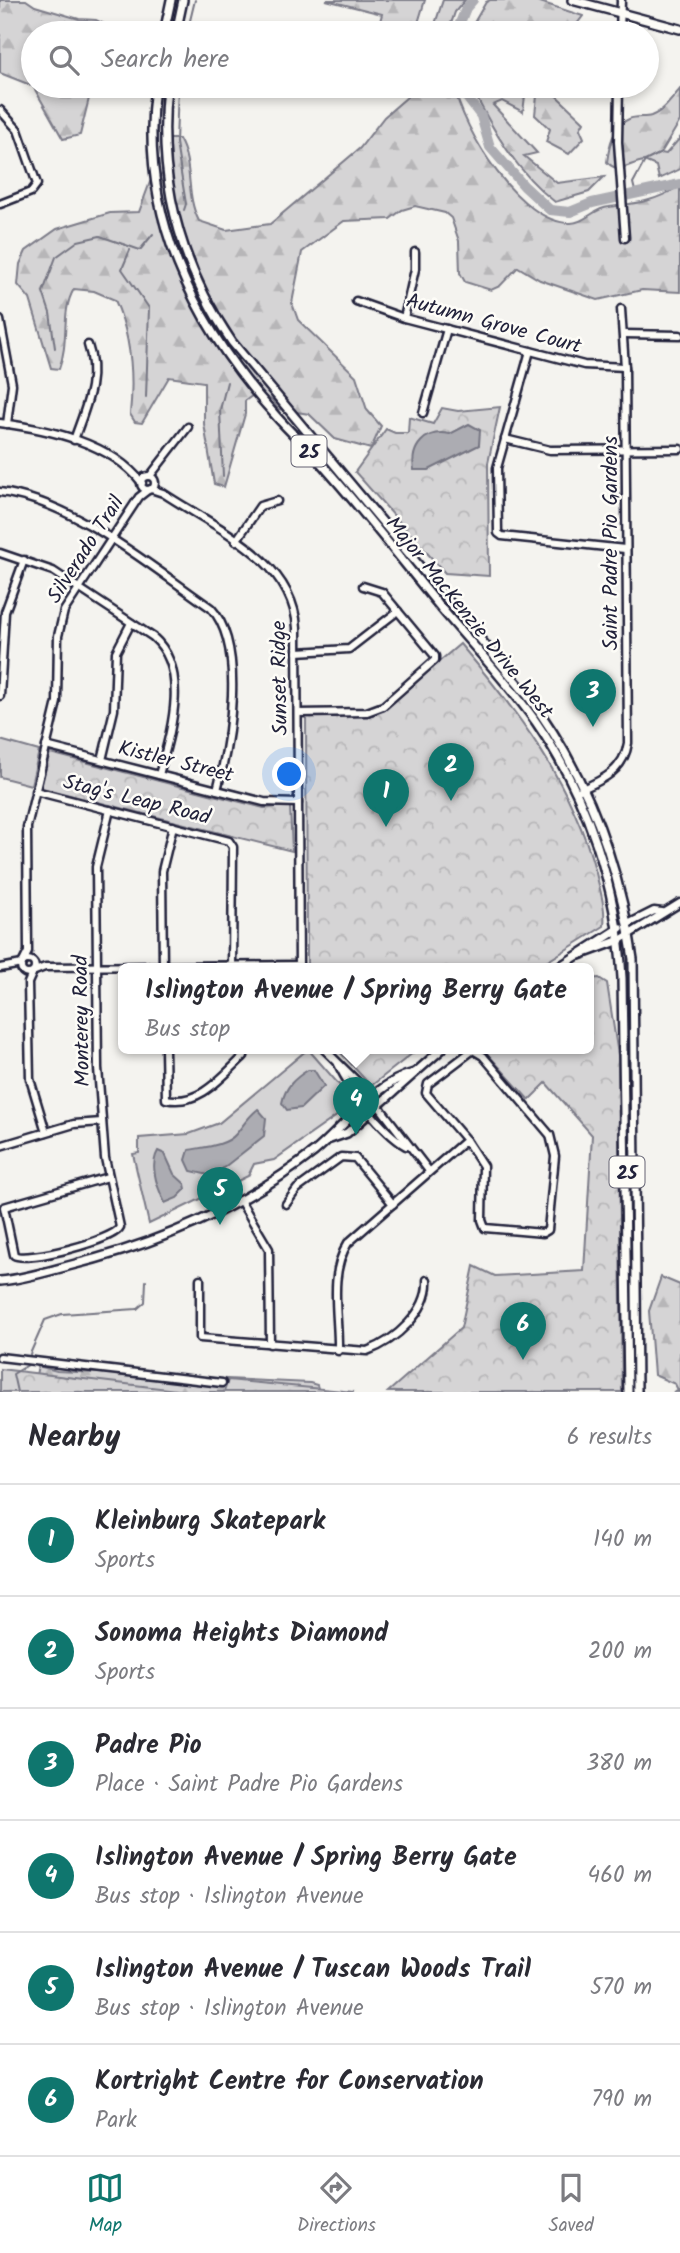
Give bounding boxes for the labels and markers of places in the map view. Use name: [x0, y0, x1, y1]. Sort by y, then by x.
pin: 3: [570, 669, 616, 727]
pin: 2: [428, 743, 474, 801]
pin: 1: [363, 769, 409, 827]
pin: 4: [333, 1077, 379, 1135]
pin: 5: [197, 1167, 243, 1225]
pin: 6: [500, 1302, 546, 1360]

